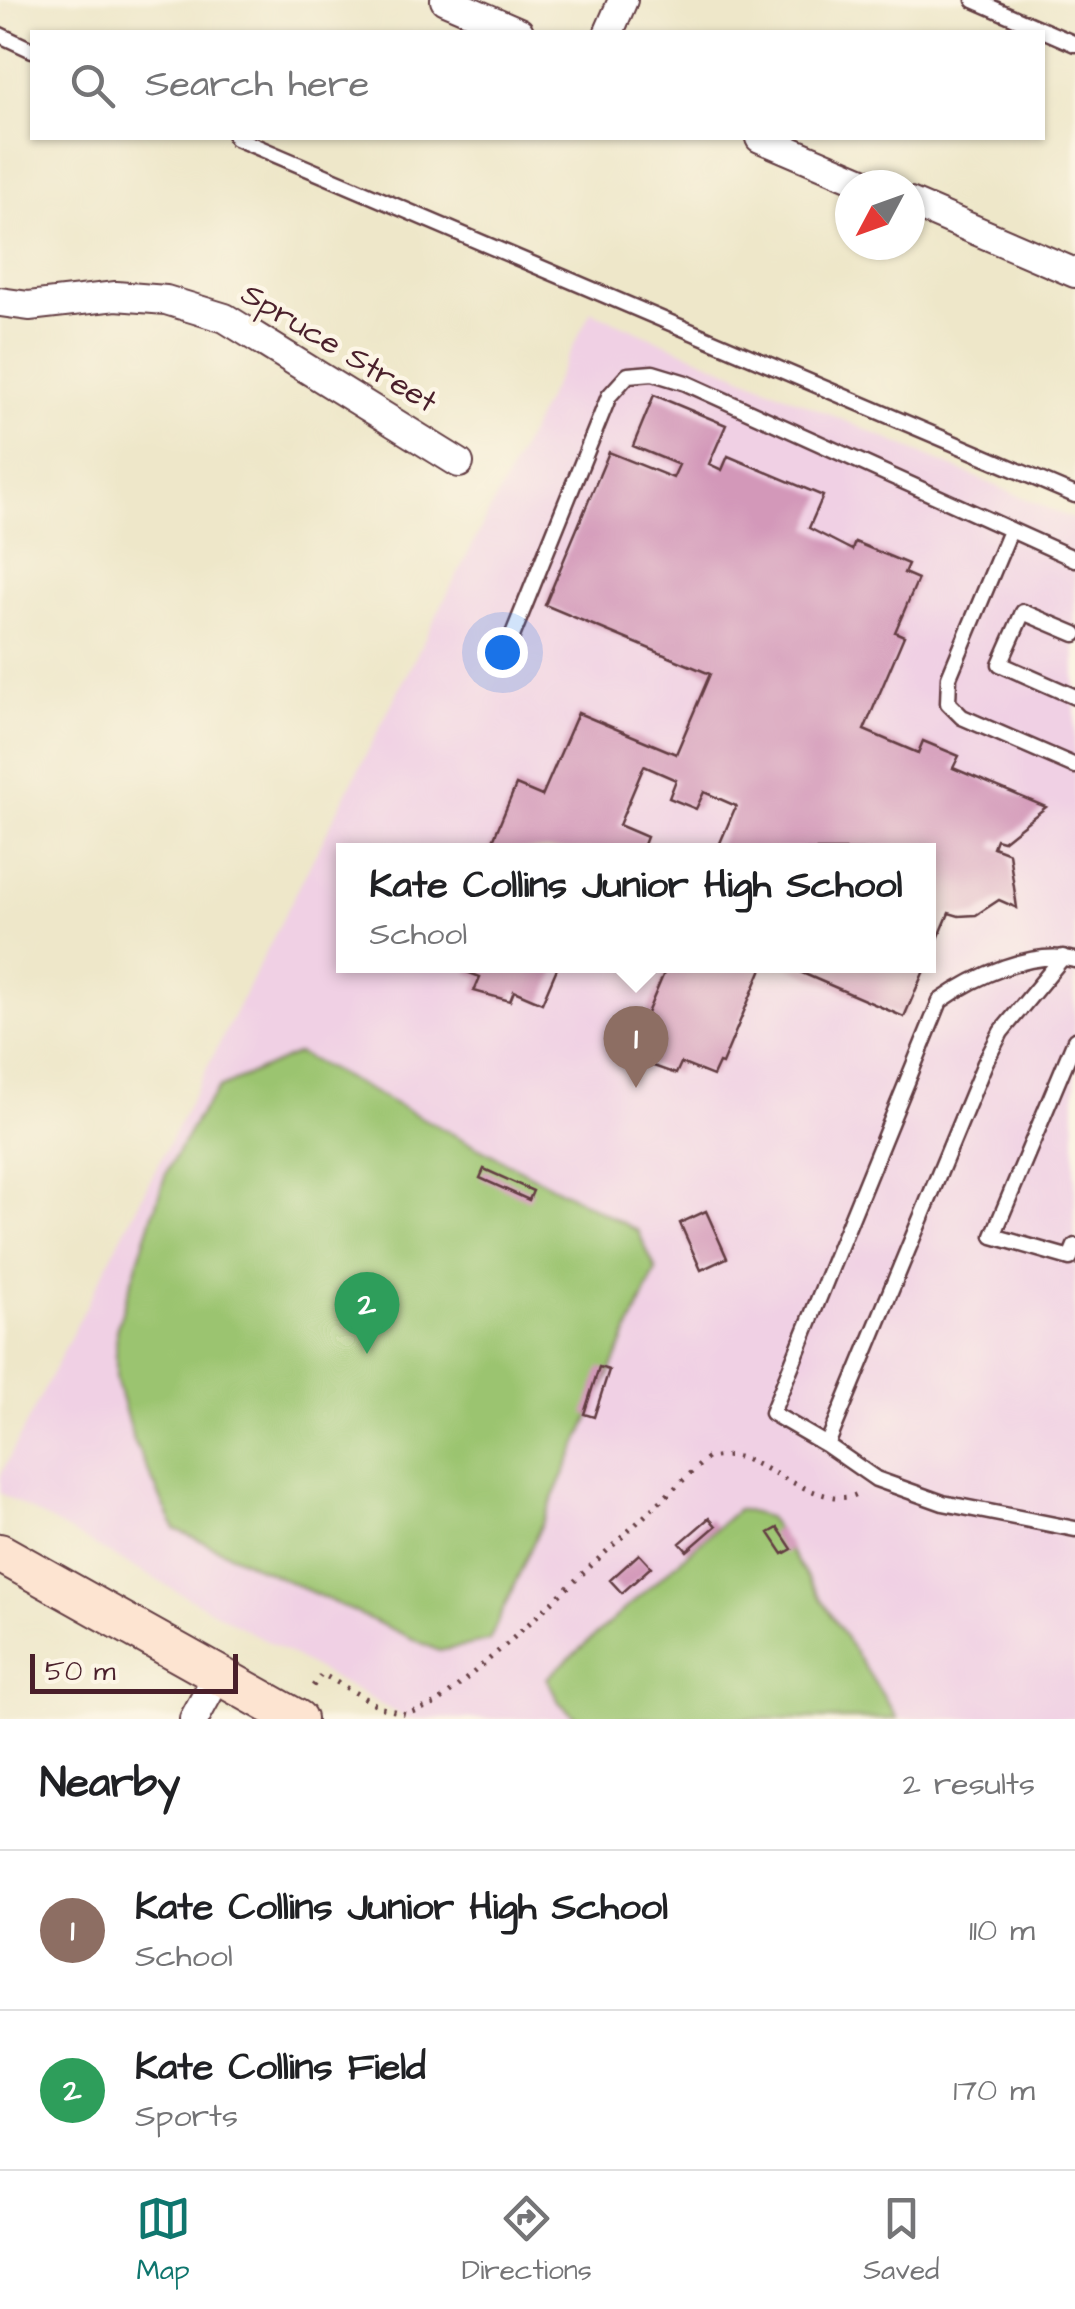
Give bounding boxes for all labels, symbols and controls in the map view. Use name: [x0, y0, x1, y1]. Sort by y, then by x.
search box: [30, 30, 1045, 140]
icon: search: [65, 58, 120, 113]
text: Search here: [145, 59, 369, 111]
north arrow: [835, 170, 925, 260]
street label: Spruce Street: [233, 272, 446, 424]
your location: [477, 627, 528, 678]
popup: [336, 843, 936, 973]
text: Kate Collins Junior High School: [370, 860, 902, 912]
text: School: [370, 912, 467, 957]
pin: 1: [604, 1006, 668, 1088]
pin: 2: [334, 1272, 400, 1354]
scale bar: [30, 1649, 238, 1694]
text: 50 m: [45, 1652, 116, 1691]
text: Nearby: [40, 1755, 180, 1813]
text: 2 results: [903, 1762, 1035, 1807]
text: Kate Collins Junior High School: [135, 1882, 668, 1934]
text: 1: [70, 1908, 75, 1953]
text: 110 m: [969, 1908, 1035, 1953]
text: School: [135, 1934, 233, 1979]
text: Kate Collins Field: [135, 2042, 426, 2094]
text: 2: [63, 2068, 82, 2113]
text: 170 m: [953, 2068, 1035, 2113]
text: Sports: [135, 2094, 238, 2139]
tab: Map: [136, 2191, 191, 2290]
tab: Directions: [462, 2191, 592, 2290]
tab: Saved: [863, 2191, 939, 2290]

